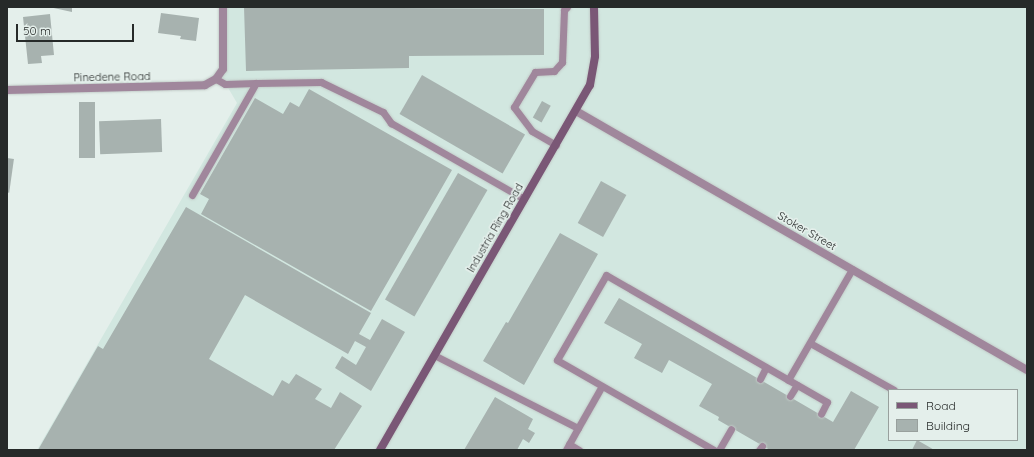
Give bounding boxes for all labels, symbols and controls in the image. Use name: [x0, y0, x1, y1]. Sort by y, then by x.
scale bar: [18, 16, 136, 42]
text: 50 m: [23, 23, 51, 38]
street label: Pinedene Road: [73, 70, 151, 84]
street label: Industria Ring Road: [464, 181, 526, 275]
street label: Stoker Street: [775, 209, 839, 253]
legend: [888, 389, 1018, 441]
text: Road: [926, 398, 956, 413]
text: Building: [926, 418, 970, 433]

